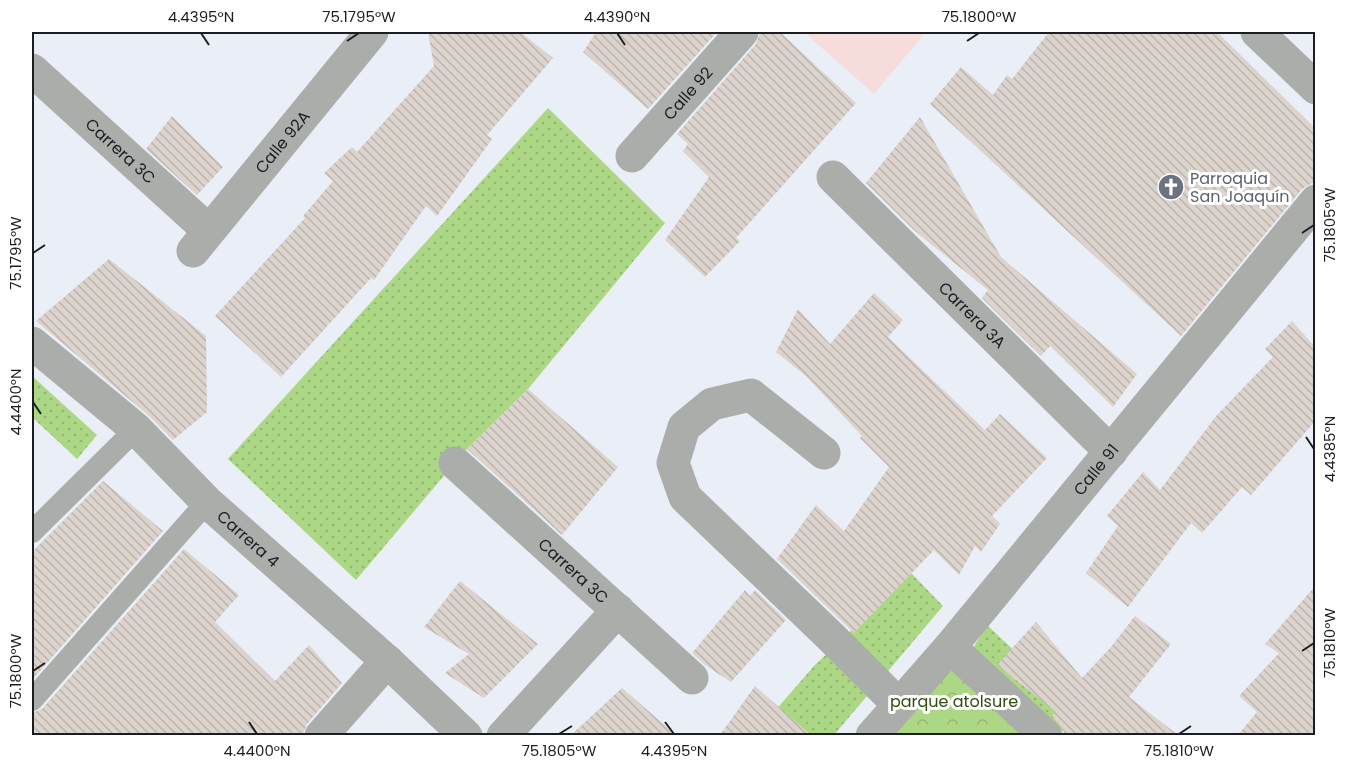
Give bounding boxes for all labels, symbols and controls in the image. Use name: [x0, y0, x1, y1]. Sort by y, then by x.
text: 4.4395°N: [168, 6, 234, 27]
text: 75.1795°W: [322, 6, 396, 27]
text: 4.4390°N: [584, 6, 650, 27]
text: 75.1800°W: [942, 6, 1017, 27]
street label: Calle 92: [658, 61, 718, 125]
street label: Calle 92A: [249, 105, 315, 178]
street label: Carrera 3C: [81, 113, 161, 189]
place label: Parroquia San Joaquín: [1190, 167, 1290, 208]
church icon: Parroquia San Joaquín: [1156, 172, 1186, 202]
text: 75.1805°W: [1319, 187, 1340, 262]
text: 75.1795°W: [5, 216, 26, 290]
street label: Carrera 3A: [934, 276, 1011, 354]
text: 4.4400°N: [5, 369, 26, 436]
text: 4.4385°N: [1319, 416, 1340, 482]
street label: Calle 91: [1068, 439, 1124, 500]
street label: Carrera 4: [212, 505, 285, 572]
street label: Carrera 3C: [533, 532, 614, 609]
text: 75.1810°W: [1319, 608, 1340, 678]
text: 75.1800°W: [5, 633, 26, 708]
park label: parque atolsure: [890, 690, 1018, 713]
text: 4.4400°N: [224, 740, 291, 761]
text: 75.1805°W: [522, 740, 597, 761]
text: 4.4395°N: [641, 740, 707, 761]
text: 75.1810°W: [1144, 740, 1214, 761]

